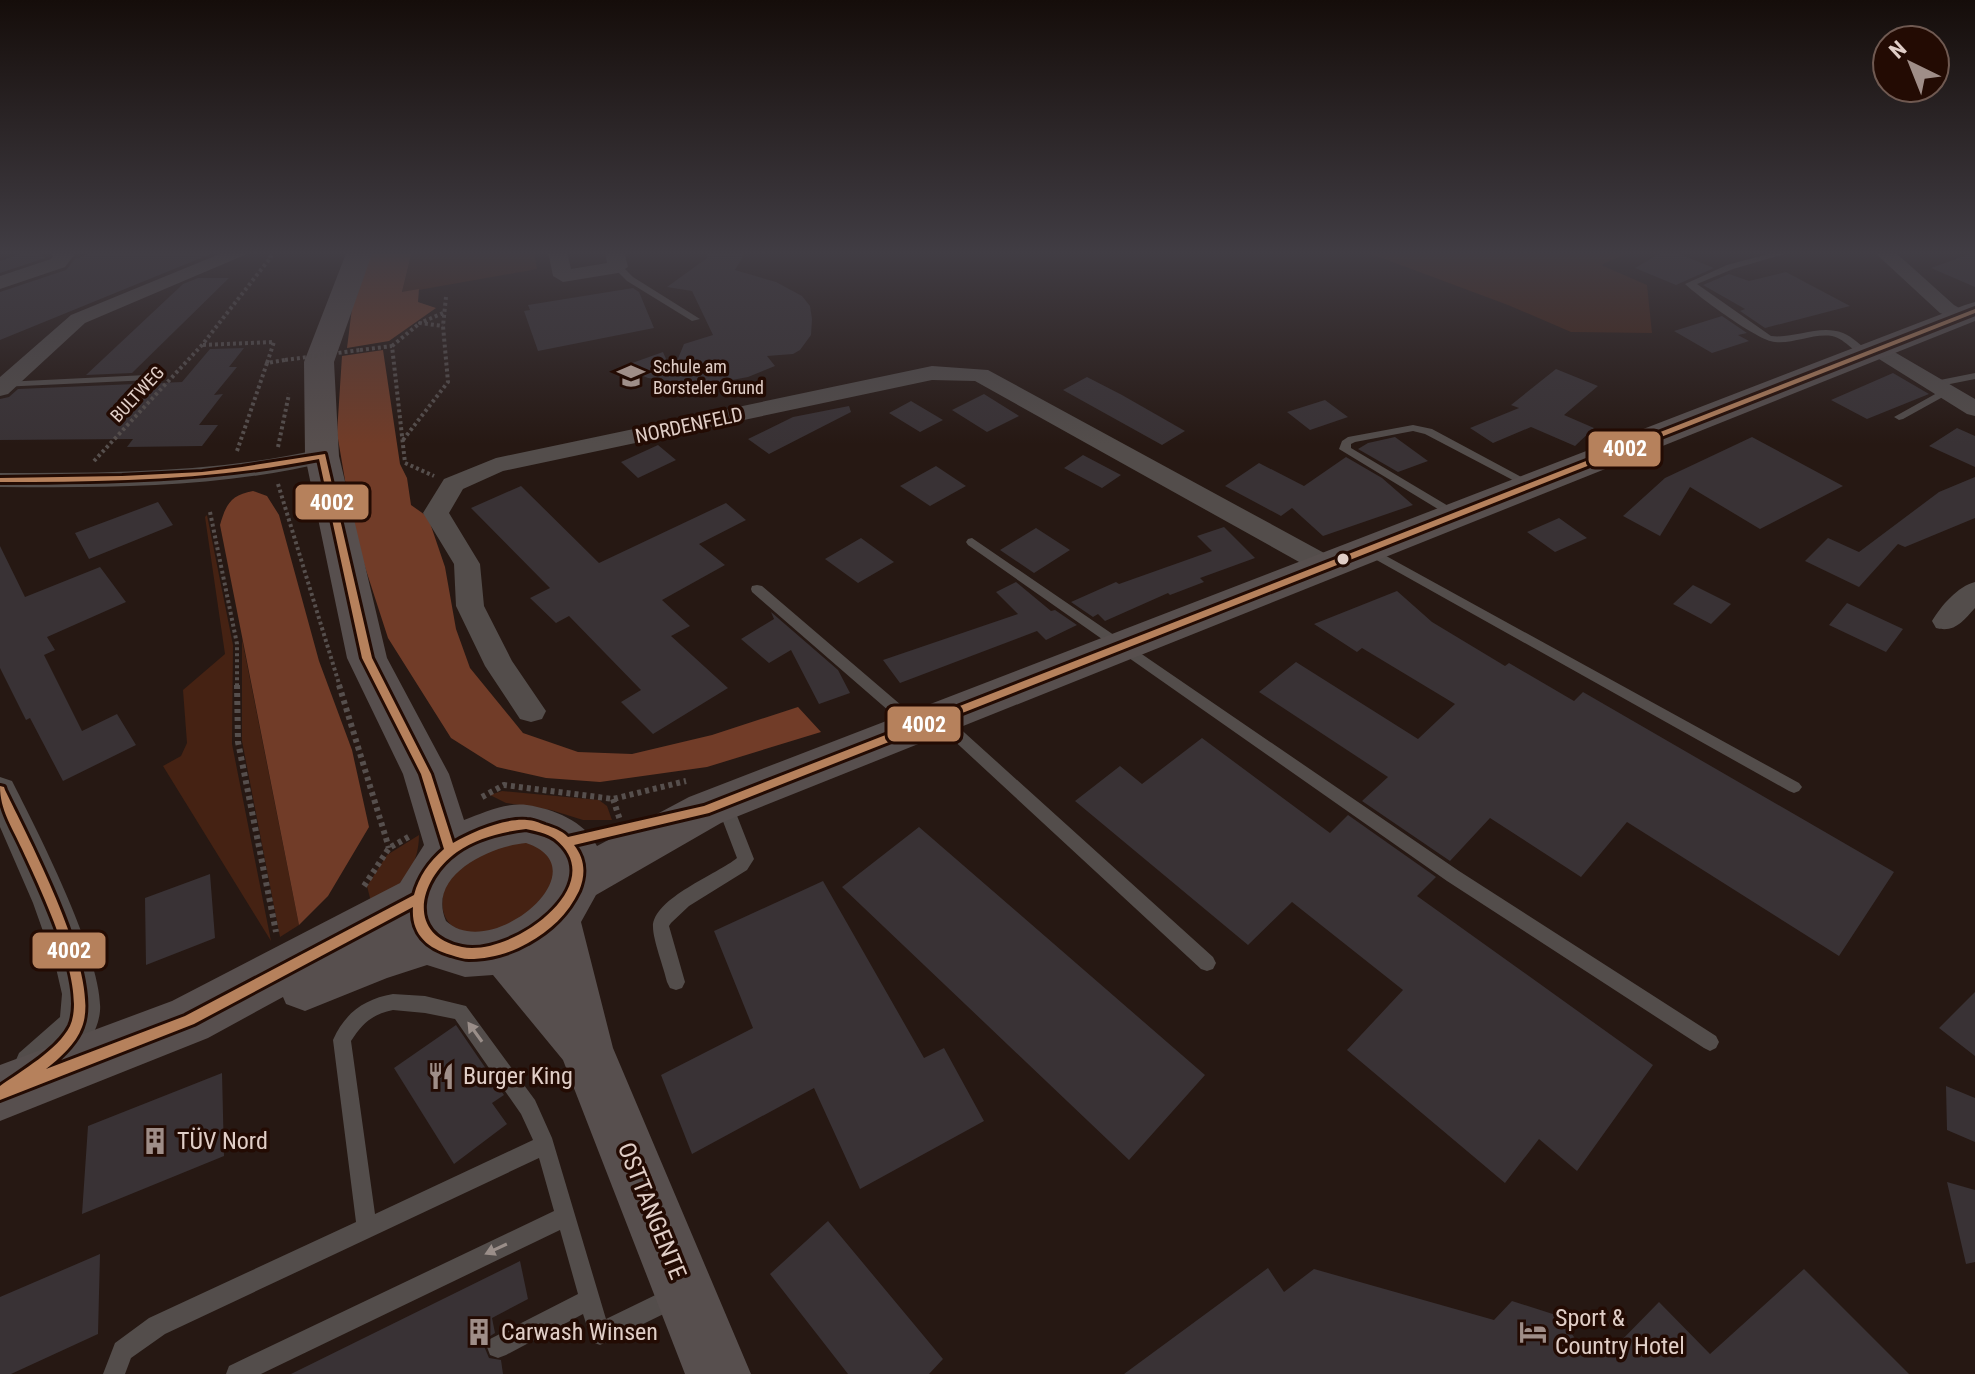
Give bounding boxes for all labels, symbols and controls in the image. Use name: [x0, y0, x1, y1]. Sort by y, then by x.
north arrow: [1871, 24, 1951, 104]
text: N: [1884, 36, 1911, 63]
place label: Schule am Borsteler Grund: [653, 356, 764, 398]
school or university icon: Schule am Borsteler Grund: [616, 361, 646, 391]
street label: BULTWEG: [106, 362, 168, 426]
street label: NORDENFELD: [633, 402, 745, 448]
line badge: 4002: [1587, 430, 1662, 468]
text: 4002: [1603, 436, 1647, 461]
line badge: 4002: [294, 483, 370, 521]
text: 4002: [310, 490, 354, 515]
unlabelled marker: [1335, 551, 1351, 567]
line badge: 4002: [886, 705, 962, 743]
text: 4002: [902, 712, 946, 737]
line badge: 4002: [31, 931, 107, 970]
text: 4002: [47, 938, 91, 963]
one-way arrow: [467, 1022, 483, 1042]
restaurant icon: Burger King: [426, 1061, 456, 1091]
place label: Burger King: [463, 1062, 573, 1090]
building icon: TÜV Nord: [140, 1126, 170, 1156]
place label: TÜV Nord: [177, 1127, 268, 1155]
street label: OSTTANGENTE: [612, 1139, 692, 1283]
one-way arrow: [485, 1242, 508, 1256]
place label: Sport & Country Hotel: [1555, 1304, 1685, 1360]
building icon: Carwash Winsen: [464, 1317, 494, 1347]
hotel icon: Sport & Country Hotel: [1518, 1317, 1548, 1347]
place label: Carwash Winsen: [501, 1318, 658, 1346]

